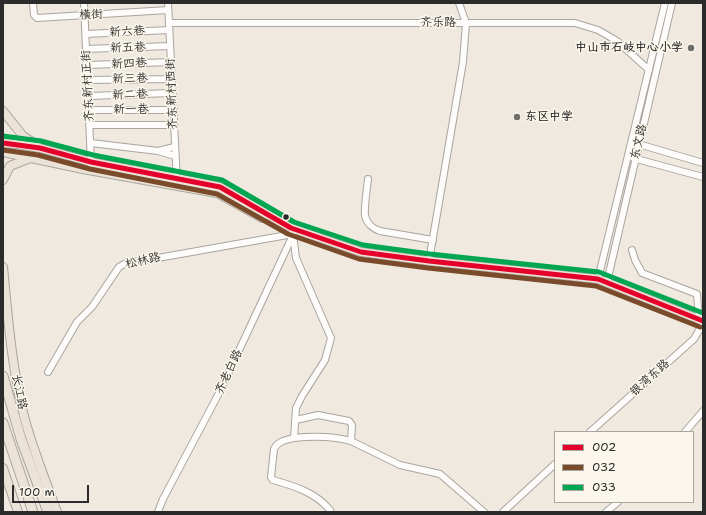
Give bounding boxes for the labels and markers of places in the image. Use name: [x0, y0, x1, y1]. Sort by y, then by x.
place label: 中山市石岐中心小学: [575, 41, 683, 55]
marker: 中山市石岐中心小学: [686, 43, 696, 53]
place label: 东区中学: [525, 110, 573, 124]
marker: 东区中学: [512, 112, 522, 122]
unlabelled marker: [281, 212, 291, 222]

